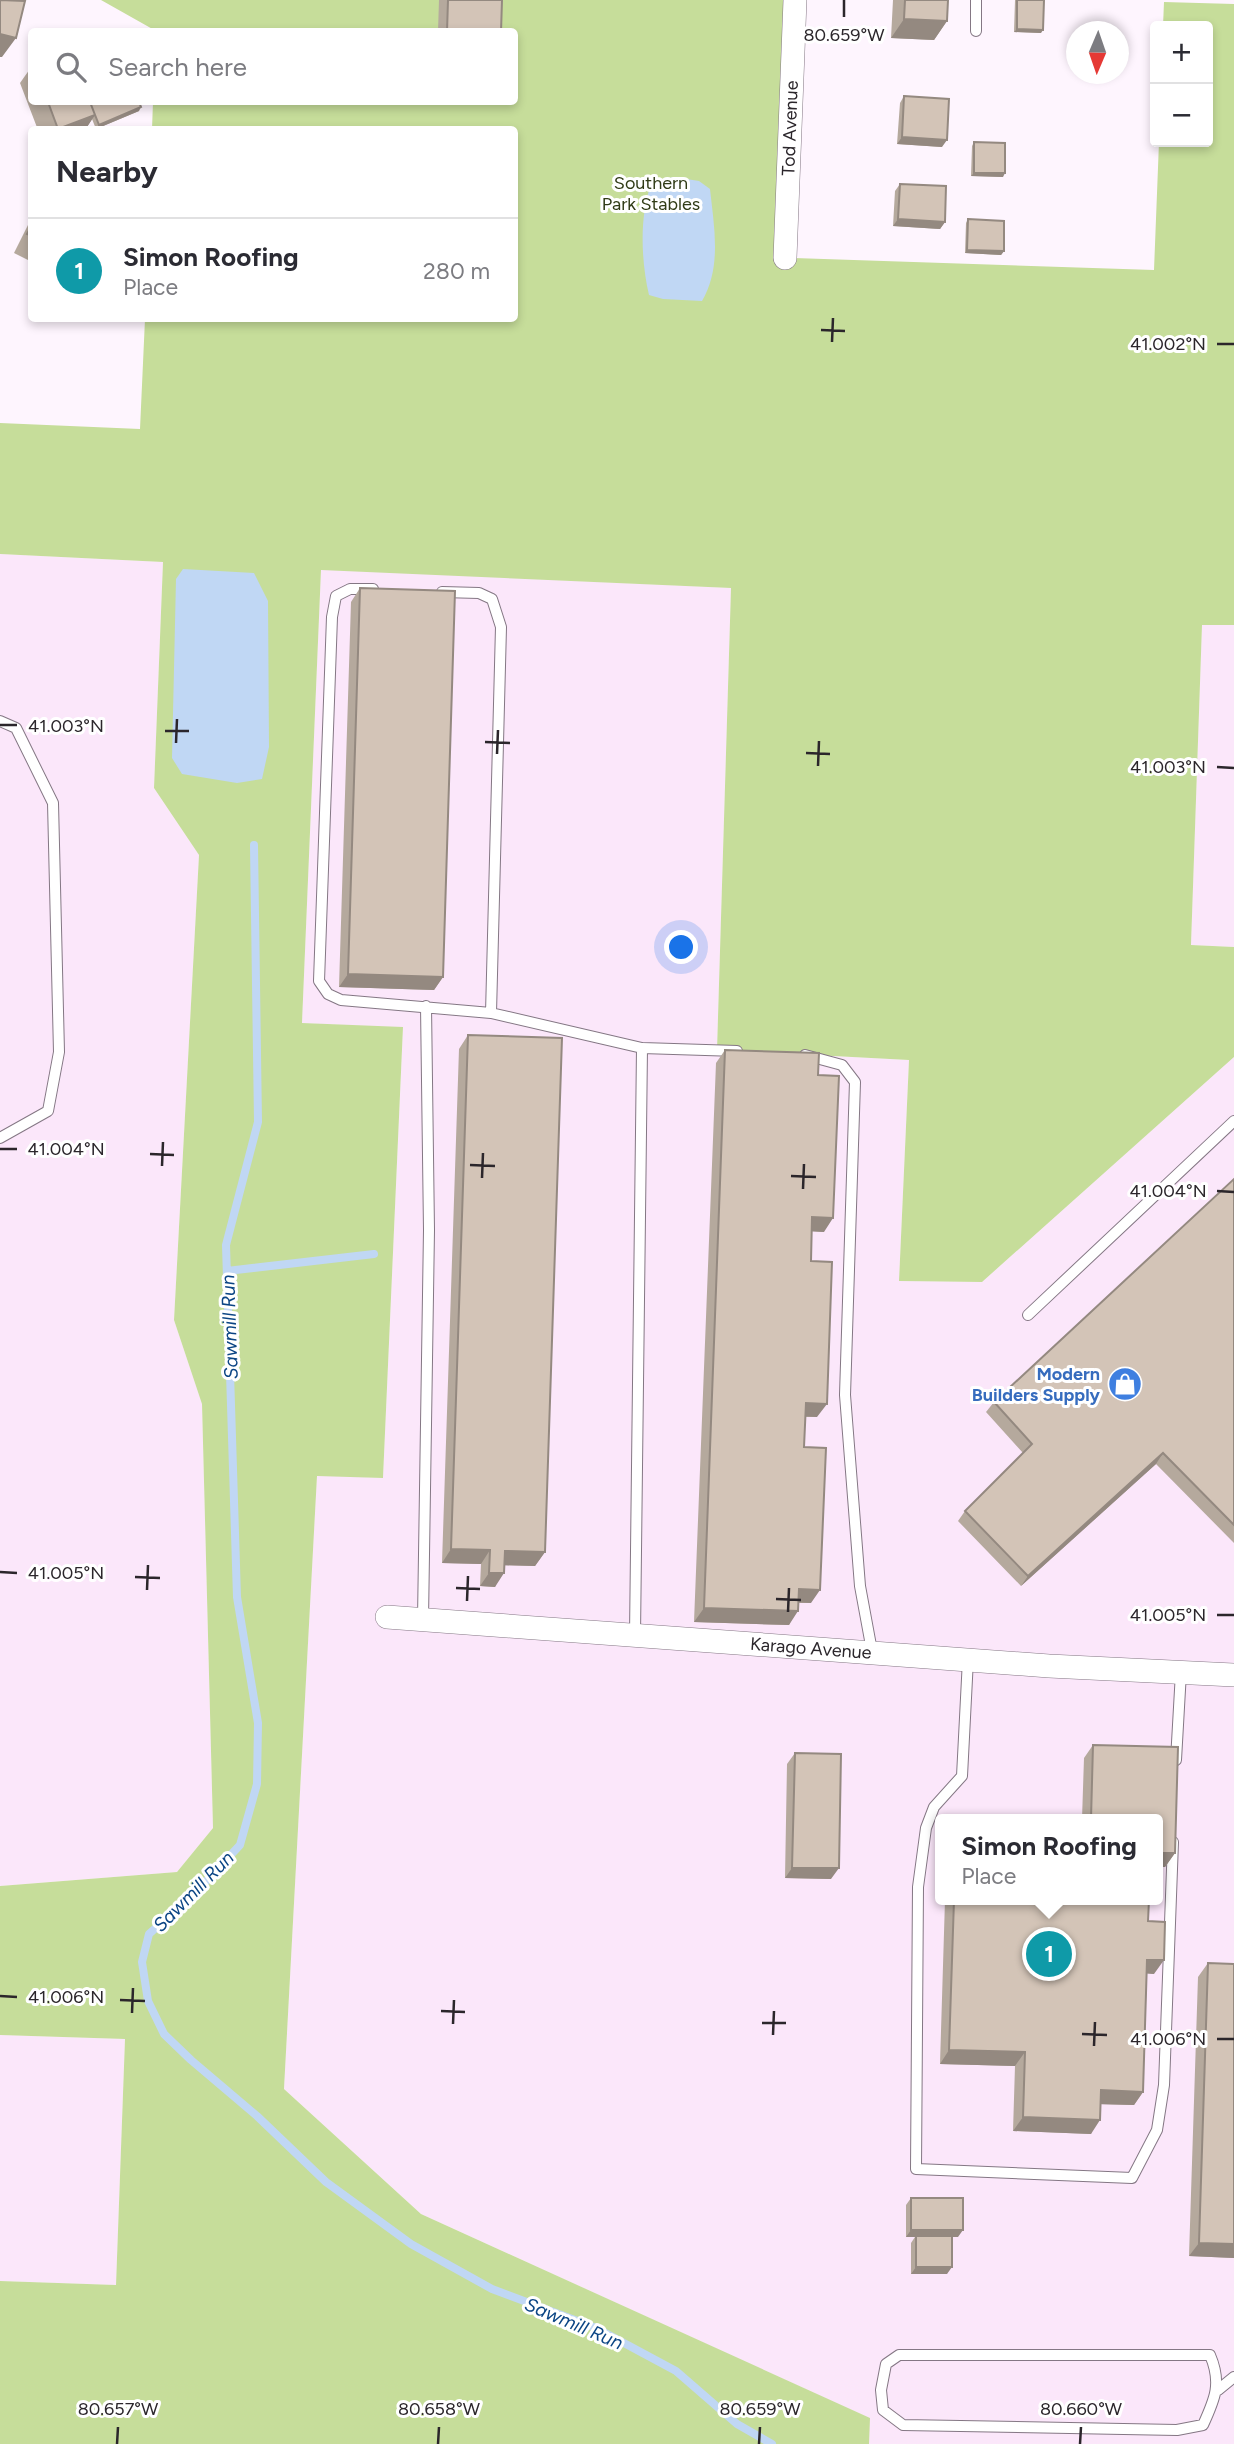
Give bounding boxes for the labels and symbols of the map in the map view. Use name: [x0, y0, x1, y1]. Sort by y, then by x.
north arrow: [1066, 21, 1129, 84]
text: 80.659°W: [804, 24, 885, 46]
street label: Tod Avenue: [777, 80, 803, 176]
park label: Southern Park Stables: [602, 172, 700, 215]
text: 41.002°N: [1130, 333, 1206, 355]
text: 41.003°N: [28, 715, 104, 737]
text: 41.003°N: [1130, 756, 1206, 778]
your location: [664, 930, 698, 964]
text: 41.004°N: [27, 1138, 105, 1160]
text: 41.004°N: [1129, 1180, 1207, 1202]
water label: Sawmill Run: [216, 1274, 243, 1380]
place label: Modern Builders Supply: [972, 1363, 1101, 1406]
shop icon: Modern Builders Supply: [1106, 1365, 1144, 1403]
text: 41.005°N: [28, 1562, 104, 1584]
text: 41.005°N: [1130, 1604, 1206, 1626]
street label: Karago Avenue: [749, 1633, 873, 1664]
water label: Sawmill Run: [148, 1846, 239, 1936]
pin: 1: [1026, 1928, 1072, 1980]
text: 41.006°N: [28, 1986, 104, 2008]
text: 41.006°N: [1130, 2028, 1206, 2050]
water label: Sawmill Run: [521, 2292, 627, 2355]
text: 80.657°W: [78, 2398, 159, 2420]
text: 80.658°W: [398, 2398, 481, 2420]
text: 80.659°W: [720, 2398, 801, 2420]
text: 80.660°W: [1040, 2398, 1123, 2420]

